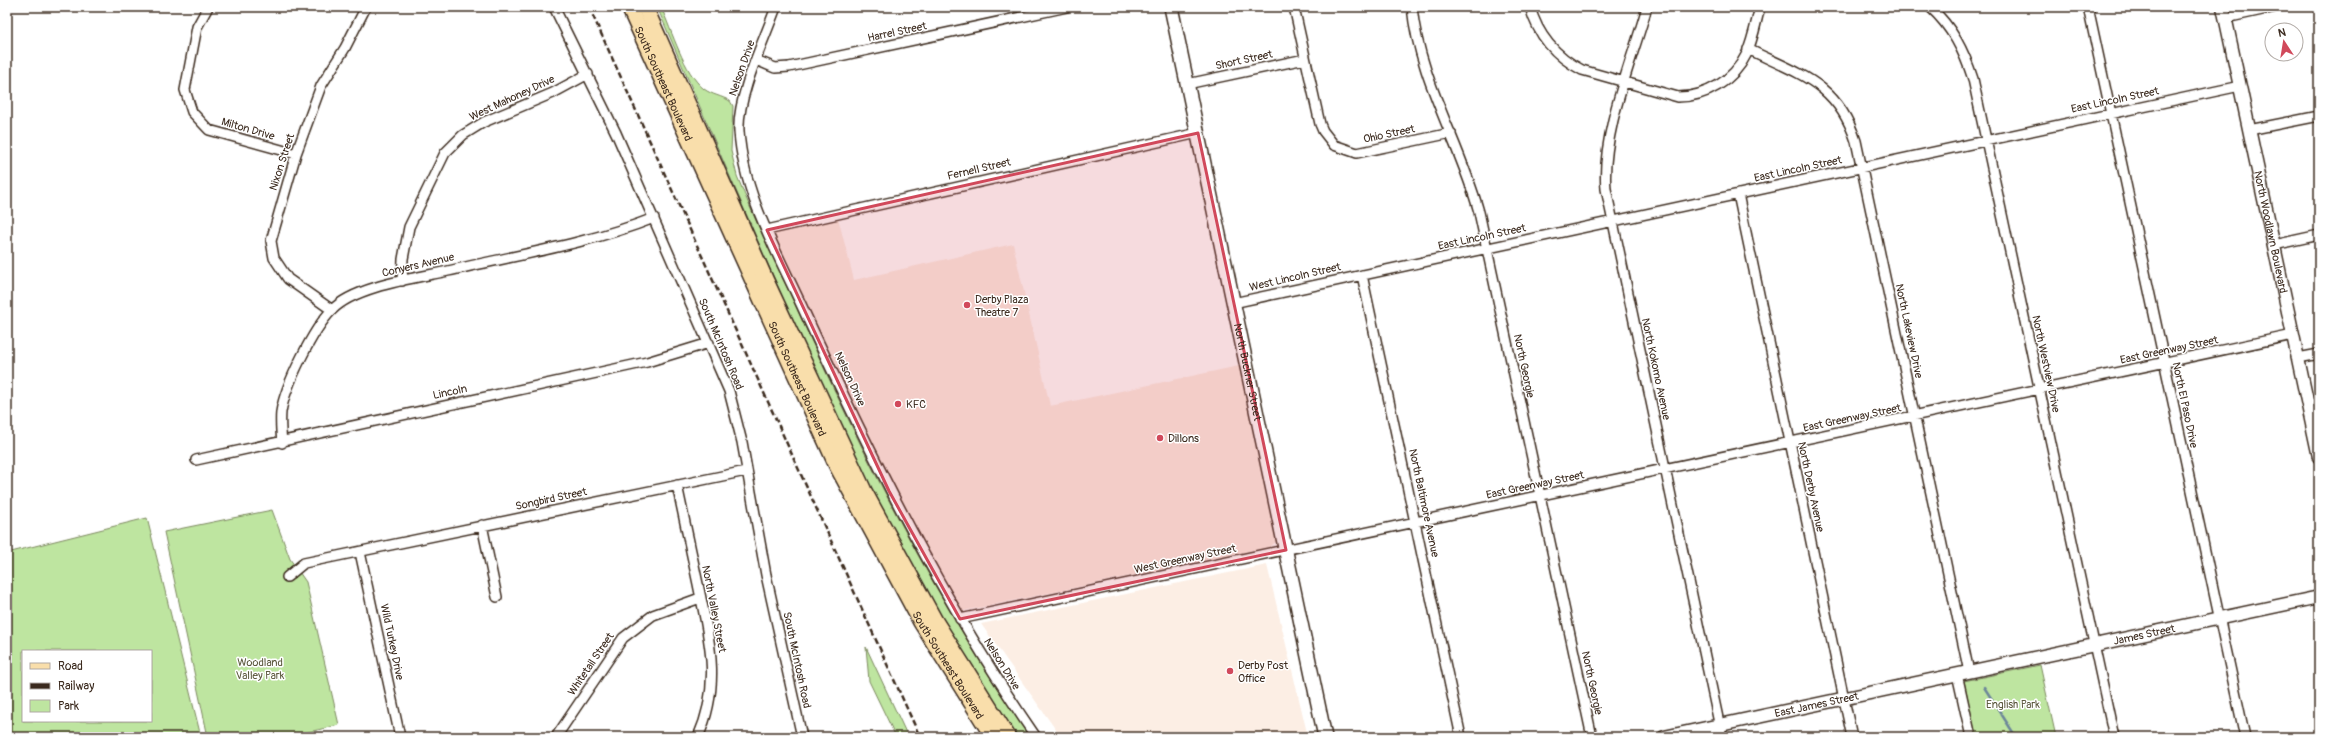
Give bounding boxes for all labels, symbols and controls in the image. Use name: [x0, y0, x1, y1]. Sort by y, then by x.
street label: Harrel Street: [866, 19, 928, 45]
north arrow: [2264, 22, 2304, 62]
street label: South Southeast Boulevard: [632, 24, 695, 143]
text: N: [2277, 25, 2288, 40]
street label: Nelson Drive: [726, 38, 758, 98]
street label: Short Street: [1214, 47, 1274, 72]
street label: West Mahoney Drive: [467, 72, 557, 123]
street label: East Lincoln Street: [2070, 84, 2161, 116]
street label: Milton Drive: [220, 115, 277, 143]
street label: Ohio Street: [1362, 122, 1417, 146]
street label: Nixon Street: [267, 131, 297, 192]
street label: East Lincoln Street: [1753, 153, 1844, 185]
street label: Fernell Street: [946, 155, 1013, 183]
street label: North Woodlawn Boulevard: [2252, 170, 2290, 294]
street label: East Lincoln Street: [1437, 221, 1528, 253]
street label: Conyers Avenue: [381, 250, 456, 280]
street label: West Lincoln Street: [1248, 260, 1343, 294]
street label: North Lakeview Drive: [1893, 283, 1925, 380]
place label: Derby Plaza Theatre 7: [975, 293, 1028, 319]
street label: South McIntosh Road: [696, 296, 746, 392]
marker: Derby Plaza Theatre 7: [962, 300, 972, 310]
street label: North Westview Drive: [2029, 314, 2063, 414]
street label: North Kokomo Avenue: [1639, 317, 1673, 422]
street label: South Southeast Boulevard: [766, 319, 829, 438]
street label: North Buckner Street: [1231, 322, 1265, 422]
street label: North Georgie: [1511, 333, 1537, 400]
street label: East Greenway Street: [2119, 333, 2220, 367]
street label: Nelson Drive: [832, 350, 868, 409]
street label: North El Paso Drive: [2170, 361, 2201, 450]
street label: Lincoln: [432, 382, 468, 402]
place label: KFC: [906, 398, 926, 411]
marker: KFC: [893, 399, 903, 409]
street label: East Greenway Street: [1802, 401, 1903, 435]
place label: Dillons: [1168, 432, 1199, 445]
marker: Dillons: [1155, 433, 1165, 443]
street label: North Derby Avenue: [1795, 441, 1827, 534]
street label: North Baltimore Avenue: [1406, 448, 1442, 559]
street label: East Greenway Street: [1485, 468, 1586, 502]
street label: Songbird Street: [514, 485, 588, 513]
street label: West Greenway Street: [1133, 542, 1238, 576]
street label: North Valley Street: [699, 564, 729, 654]
street label: Wild Turkey Drive: [378, 603, 407, 682]
street label: South Southeast Boulevard: [910, 609, 987, 721]
street label: South McIntosh Road: [780, 611, 814, 709]
street label: James Street: [2112, 621, 2177, 647]
street label: Whitetail Street: [565, 630, 617, 698]
street label: Nelson Drive: [981, 636, 1023, 693]
legend: [22, 650, 152, 722]
street label: North Georgie: [1579, 650, 1605, 717]
park label: Woodland Valley Park: [236, 656, 285, 682]
text: Road: [58, 659, 83, 674]
place label: Derby Post Office: [1238, 659, 1289, 685]
marker: Derby Post Office: [1225, 666, 1235, 676]
text: Railway: [58, 679, 94, 694]
street label: East James Street: [1773, 689, 1860, 720]
park label: English Park: [1986, 698, 2040, 711]
text: Park: [58, 699, 79, 714]

